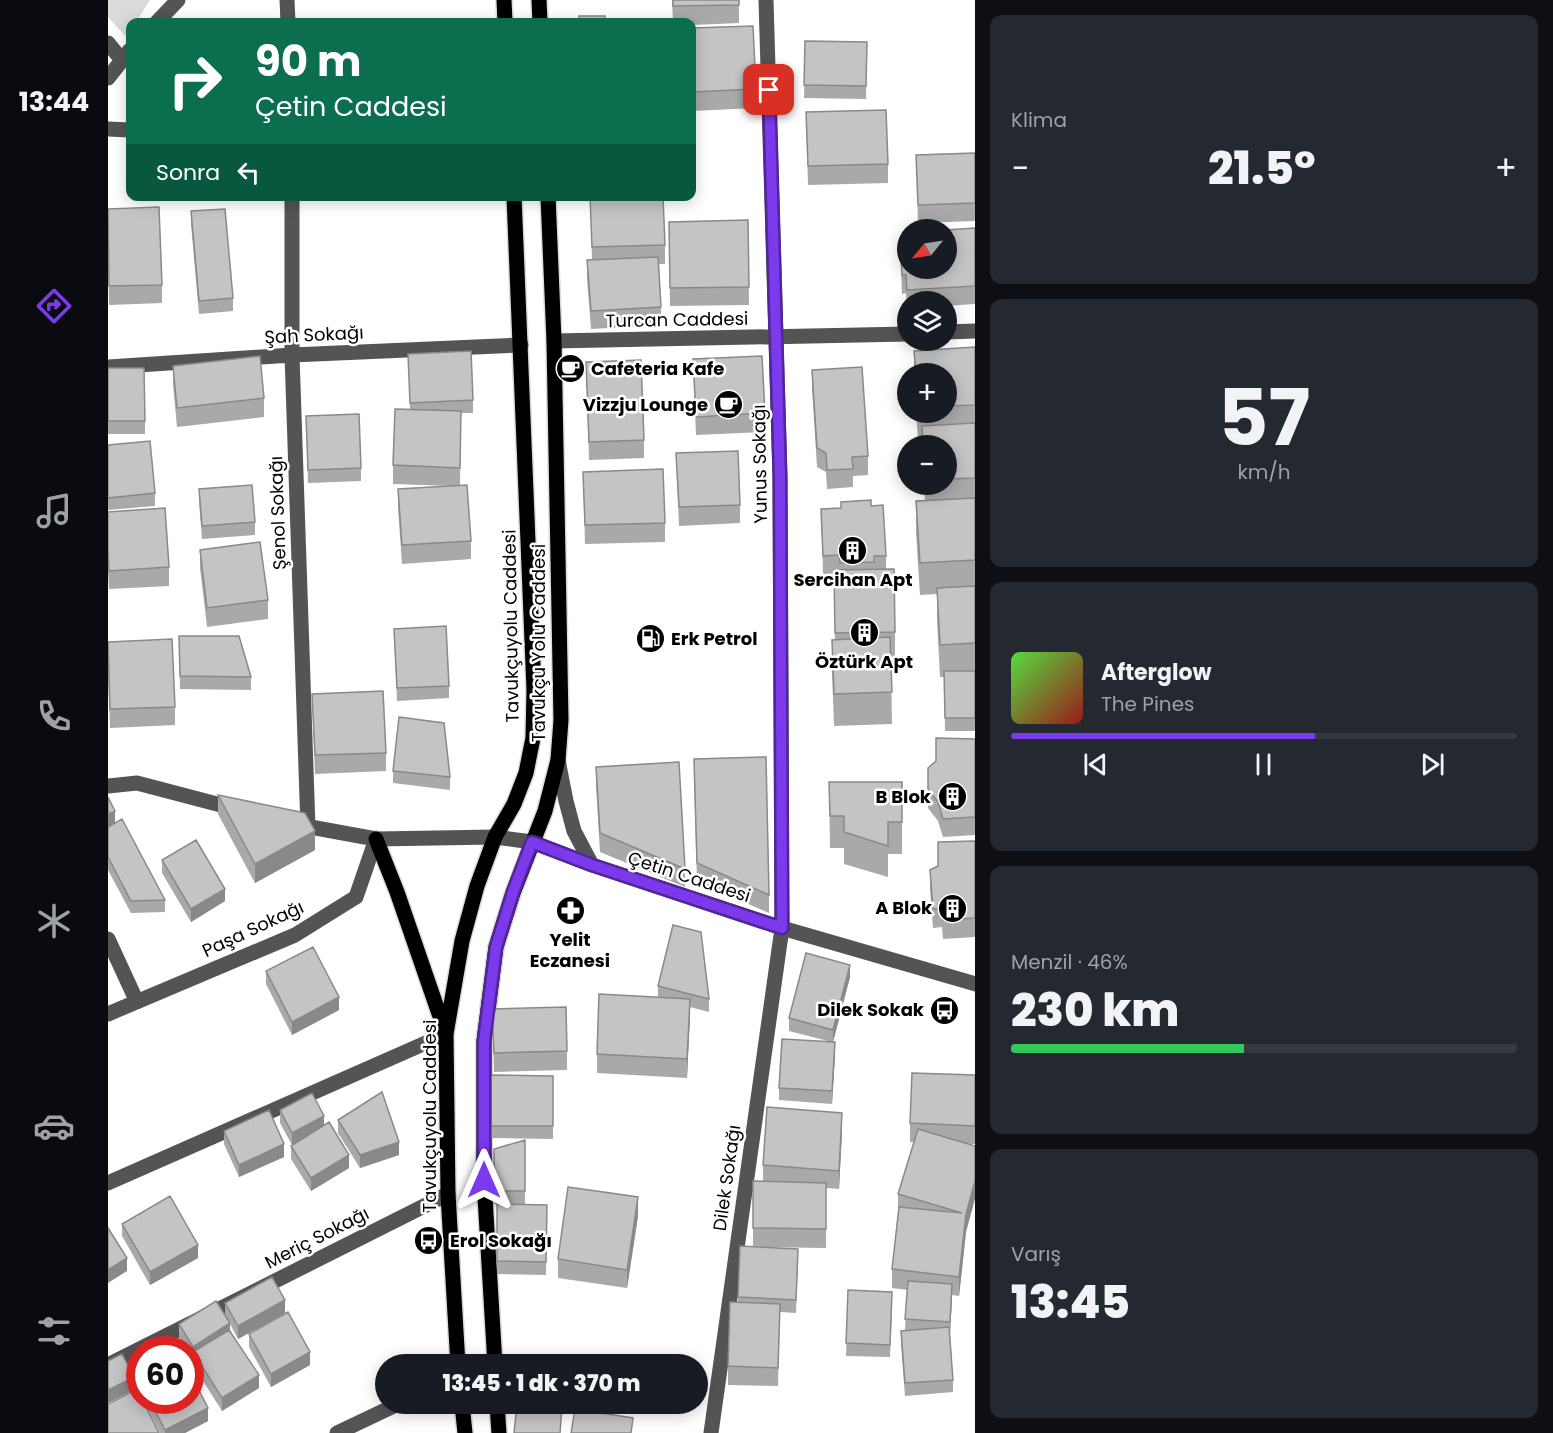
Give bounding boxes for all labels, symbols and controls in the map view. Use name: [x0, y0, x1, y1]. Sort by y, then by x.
text: 90 m: [255, 32, 362, 91]
icon: right: [156, 42, 234, 120]
pin: [743, 64, 794, 115]
icon: arrive: [752, 73, 785, 106]
text: 13:44: [19, 83, 89, 120]
text: Çetin Caddesi: [255, 88, 447, 125]
text: Klima: [1011, 106, 1067, 134]
text: 21.5°: [1208, 137, 1316, 200]
text: −: [1011, 145, 1029, 192]
text: +: [1494, 145, 1517, 192]
icon: left: [232, 156, 265, 189]
text: Sonra: [156, 157, 220, 188]
north arrow: [897, 219, 957, 279]
map controls: [897, 219, 957, 495]
icon: directions: [33, 285, 75, 327]
button: layers: [897, 291, 957, 351]
street label: Turcan Caddesi: [605, 306, 749, 333]
street label: Şah Sokağı: [264, 319, 364, 350]
cafe icon: Cafeteria Kafe: [554, 353, 586, 385]
place label: Cafeteria Kafe: [591, 356, 724, 381]
button: +: [897, 363, 957, 423]
text: 57: [1218, 363, 1310, 472]
cafe icon: Vizzju Lounge: [713, 389, 745, 421]
place label: Vizzju Lounge: [583, 392, 708, 417]
street label: Yunus Sokağı: [746, 404, 773, 524]
button: −: [897, 435, 957, 495]
street label: Şenol Sokağı: [263, 456, 292, 570]
text: km/h: [1237, 458, 1291, 486]
icon: music: [33, 490, 75, 532]
street label: Tavukçuyolu Caddesi: [496, 529, 525, 723]
building icon: Sercihan Apt: [837, 535, 869, 567]
street label: Tavukçu Yolu Caddesi: [526, 544, 551, 742]
place label: Sercihan Apt: [793, 567, 913, 592]
building icon: Öztürk Apt: [848, 617, 880, 649]
fuel station icon: Erk Petrol: [634, 623, 666, 655]
place label: Erk Petrol: [671, 626, 758, 651]
place label: Öztürk Apt: [815, 649, 913, 674]
text: Afterglow: [1101, 657, 1212, 688]
text: The Pines: [1101, 690, 1195, 718]
icon: phone: [33, 695, 75, 737]
icon: previous: [1079, 748, 1112, 781]
icon: pause: [1247, 748, 1280, 781]
icon: next: [1416, 748, 1449, 781]
building icon: B Blok: [936, 781, 968, 813]
place label: B Blok: [876, 784, 932, 809]
street label: Çetin Caddesi: [625, 845, 754, 908]
building icon: A Blok: [937, 892, 969, 924]
street label: Paşa Sokağı: [198, 894, 308, 963]
pharmacy icon: Yelit Eczanesi: [554, 895, 586, 927]
place label: A Blok: [875, 895, 933, 920]
icon: climate: [33, 900, 75, 942]
place label: Yelit Eczanesi: [530, 927, 610, 973]
text: Menzil · 46%: [1011, 948, 1128, 976]
text: 230 km: [1011, 979, 1179, 1042]
bus stop icon: Dilek Sokak: [929, 994, 961, 1026]
place label: Dilek Sokak: [817, 997, 925, 1022]
street label: Tavukçuyolu Caddesi: [417, 1019, 442, 1213]
icon: car: [33, 1105, 75, 1147]
street label: Dilek Sokağı: [707, 1123, 746, 1233]
position arrow: [452, 1148, 516, 1212]
street label: Meriç Sokağı: [260, 1201, 373, 1274]
bus stop icon: Erol Sokağı: [413, 1225, 445, 1257]
place label: Erol Sokağı: [450, 1228, 552, 1253]
text: Varış: [1011, 1240, 1061, 1268]
text: 13:45: [1011, 1271, 1130, 1334]
icon: filters: [33, 1310, 75, 1352]
speed limit sign: 60: [126, 1336, 204, 1414]
text: 13:45 · 1 dk · 370 m: [442, 1368, 641, 1399]

